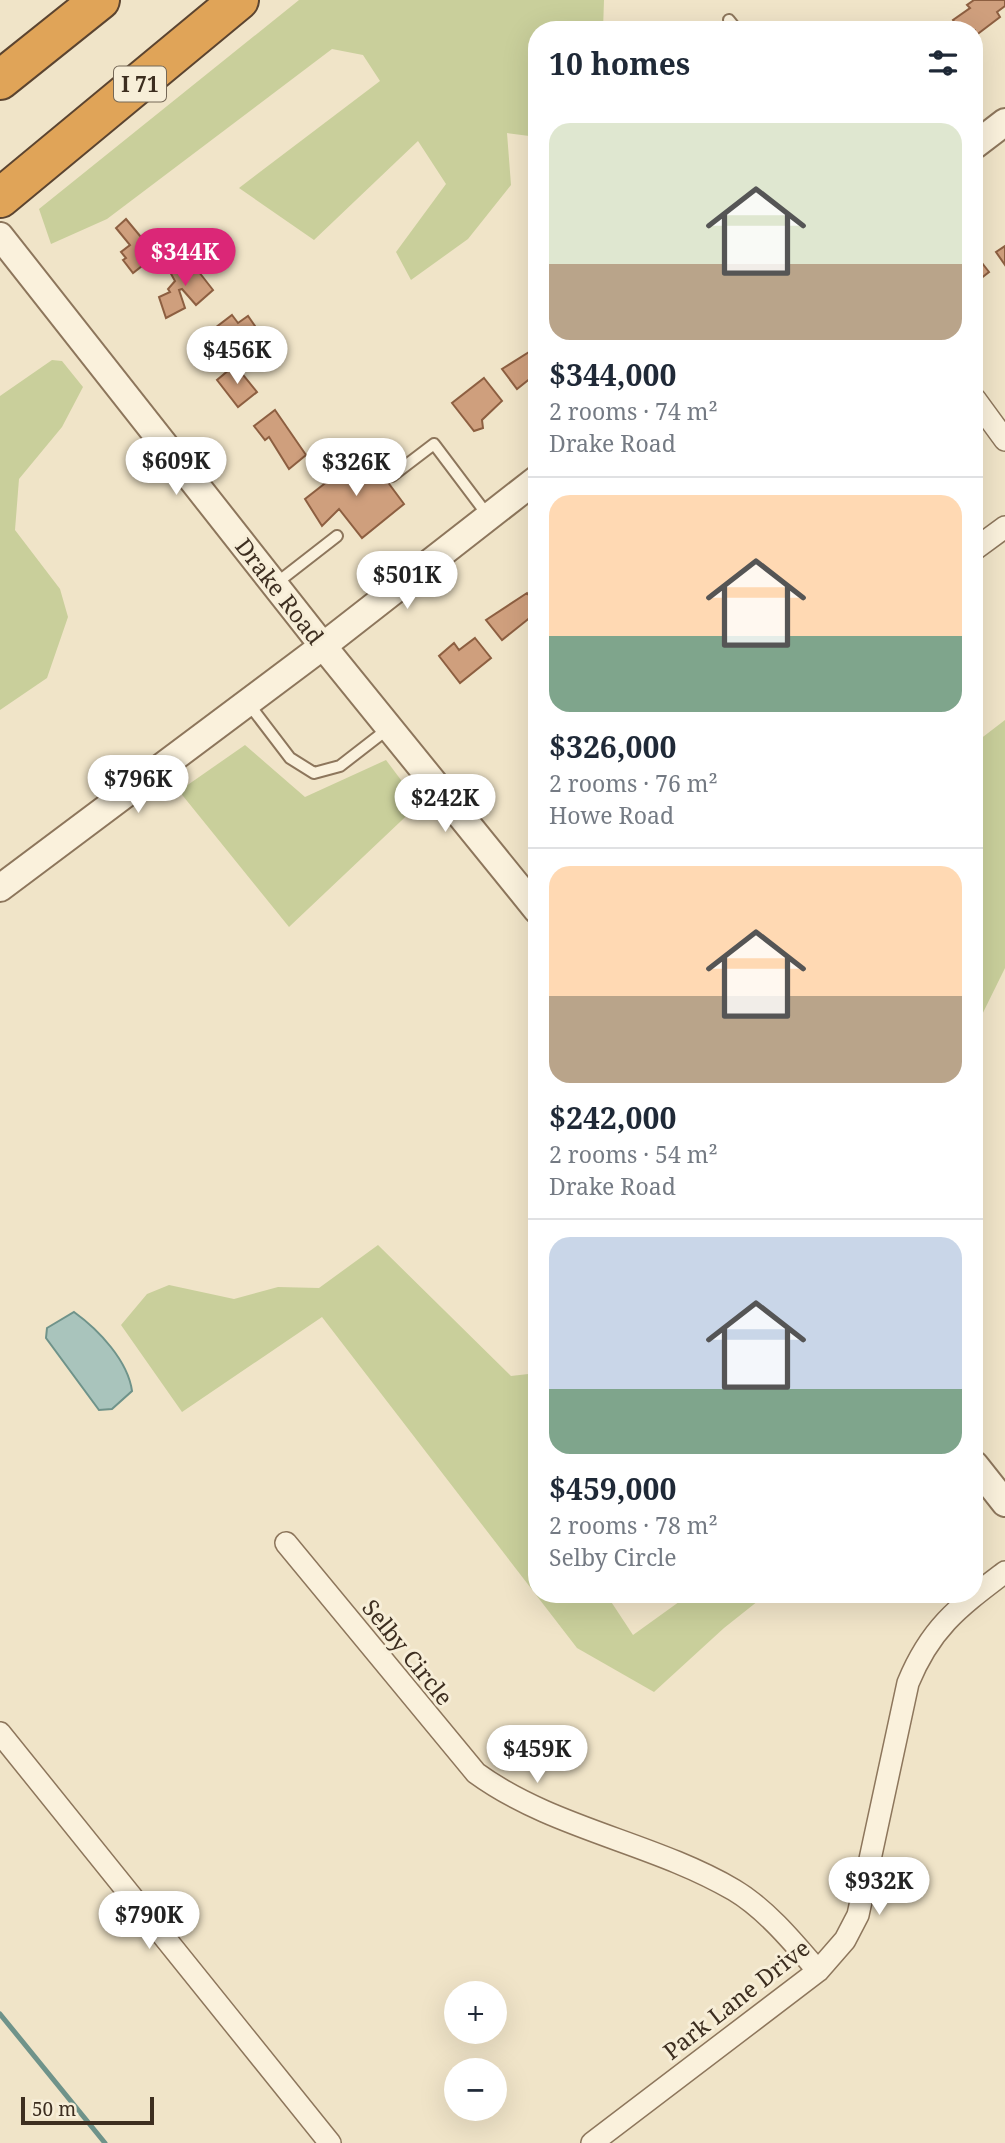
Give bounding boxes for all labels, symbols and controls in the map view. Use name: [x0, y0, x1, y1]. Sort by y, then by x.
text: 10 homes: [549, 43, 690, 84]
icon: filters: [924, 44, 962, 82]
road number: I 71: [114, 66, 166, 102]
icon: home: [693, 168, 819, 294]
pin: $344K: [136, 229, 234, 288]
text: $344K: [151, 235, 219, 267]
pin: $456K: [188, 326, 286, 386]
text: $456K: [203, 333, 271, 365]
text: $344,000: [549, 354, 676, 395]
text: 2 rooms · 74 m²: [549, 395, 718, 427]
text: Drake Road: [549, 427, 676, 459]
pin: $609K: [127, 438, 225, 497]
pin: $326K: [307, 438, 405, 498]
text: $609K: [142, 444, 210, 476]
text: $326K: [322, 445, 390, 477]
street label: Drake Road: [228, 531, 332, 651]
icon: home: [693, 540, 819, 666]
pin: $501K: [358, 552, 456, 611]
text: $501K: [373, 558, 441, 590]
text: $326,000: [549, 726, 676, 767]
pin: $796K: [89, 756, 187, 815]
text: $796K: [104, 762, 172, 794]
text: 2 rooms · 76 m²: [549, 767, 718, 799]
pin: $242K: [396, 774, 494, 834]
text: $242K: [411, 781, 479, 813]
text: Howe Road: [549, 799, 674, 831]
icon: home: [693, 911, 819, 1037]
text: $242,000: [549, 1097, 676, 1138]
text: 2 rooms · 54 m²: [549, 1138, 718, 1170]
text: Drake Road: [549, 1170, 676, 1202]
icon: home: [693, 1282, 819, 1408]
text: $459,000: [549, 1468, 676, 1509]
text: 2 rooms · 78 m²: [549, 1509, 718, 1541]
text: Selby Circle: [549, 1541, 677, 1573]
street label: Selby Circle: [355, 1592, 461, 1712]
pin: $459K: [488, 1726, 586, 1785]
text: $459K: [503, 1732, 571, 1764]
pin: $932K: [830, 1857, 928, 1917]
text: $932K: [845, 1864, 913, 1896]
pin: $790K: [100, 1892, 198, 1951]
text: $790K: [115, 1898, 183, 1930]
street label: Park Lane Drive: [656, 1932, 816, 2066]
map controls: [444, 1981, 507, 2121]
button: +: [444, 1981, 507, 2044]
button: −: [444, 2058, 507, 2121]
scale bar: [21, 2094, 154, 2126]
text: 50 m: [32, 2096, 76, 2122]

